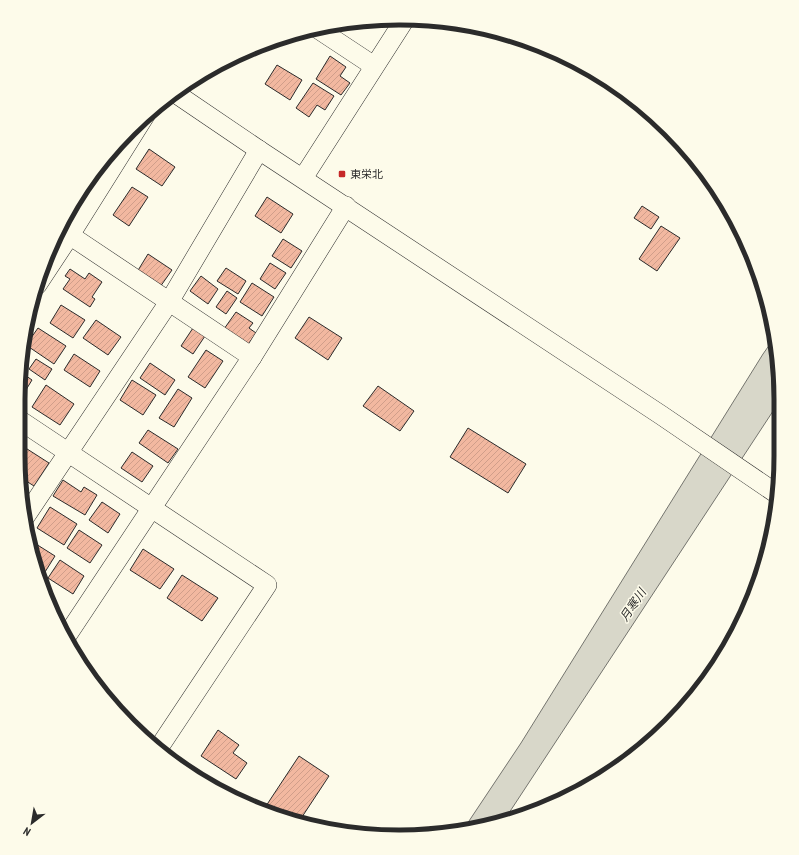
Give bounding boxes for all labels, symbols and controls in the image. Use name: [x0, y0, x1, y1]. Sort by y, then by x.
place label: 東栄北: [350, 167, 383, 181]
marker: 東栄北: [337, 169, 347, 179]
water label: 月寒川: [616, 584, 650, 624]
north arrow: [12, 803, 52, 843]
text: N: [21, 824, 33, 839]

